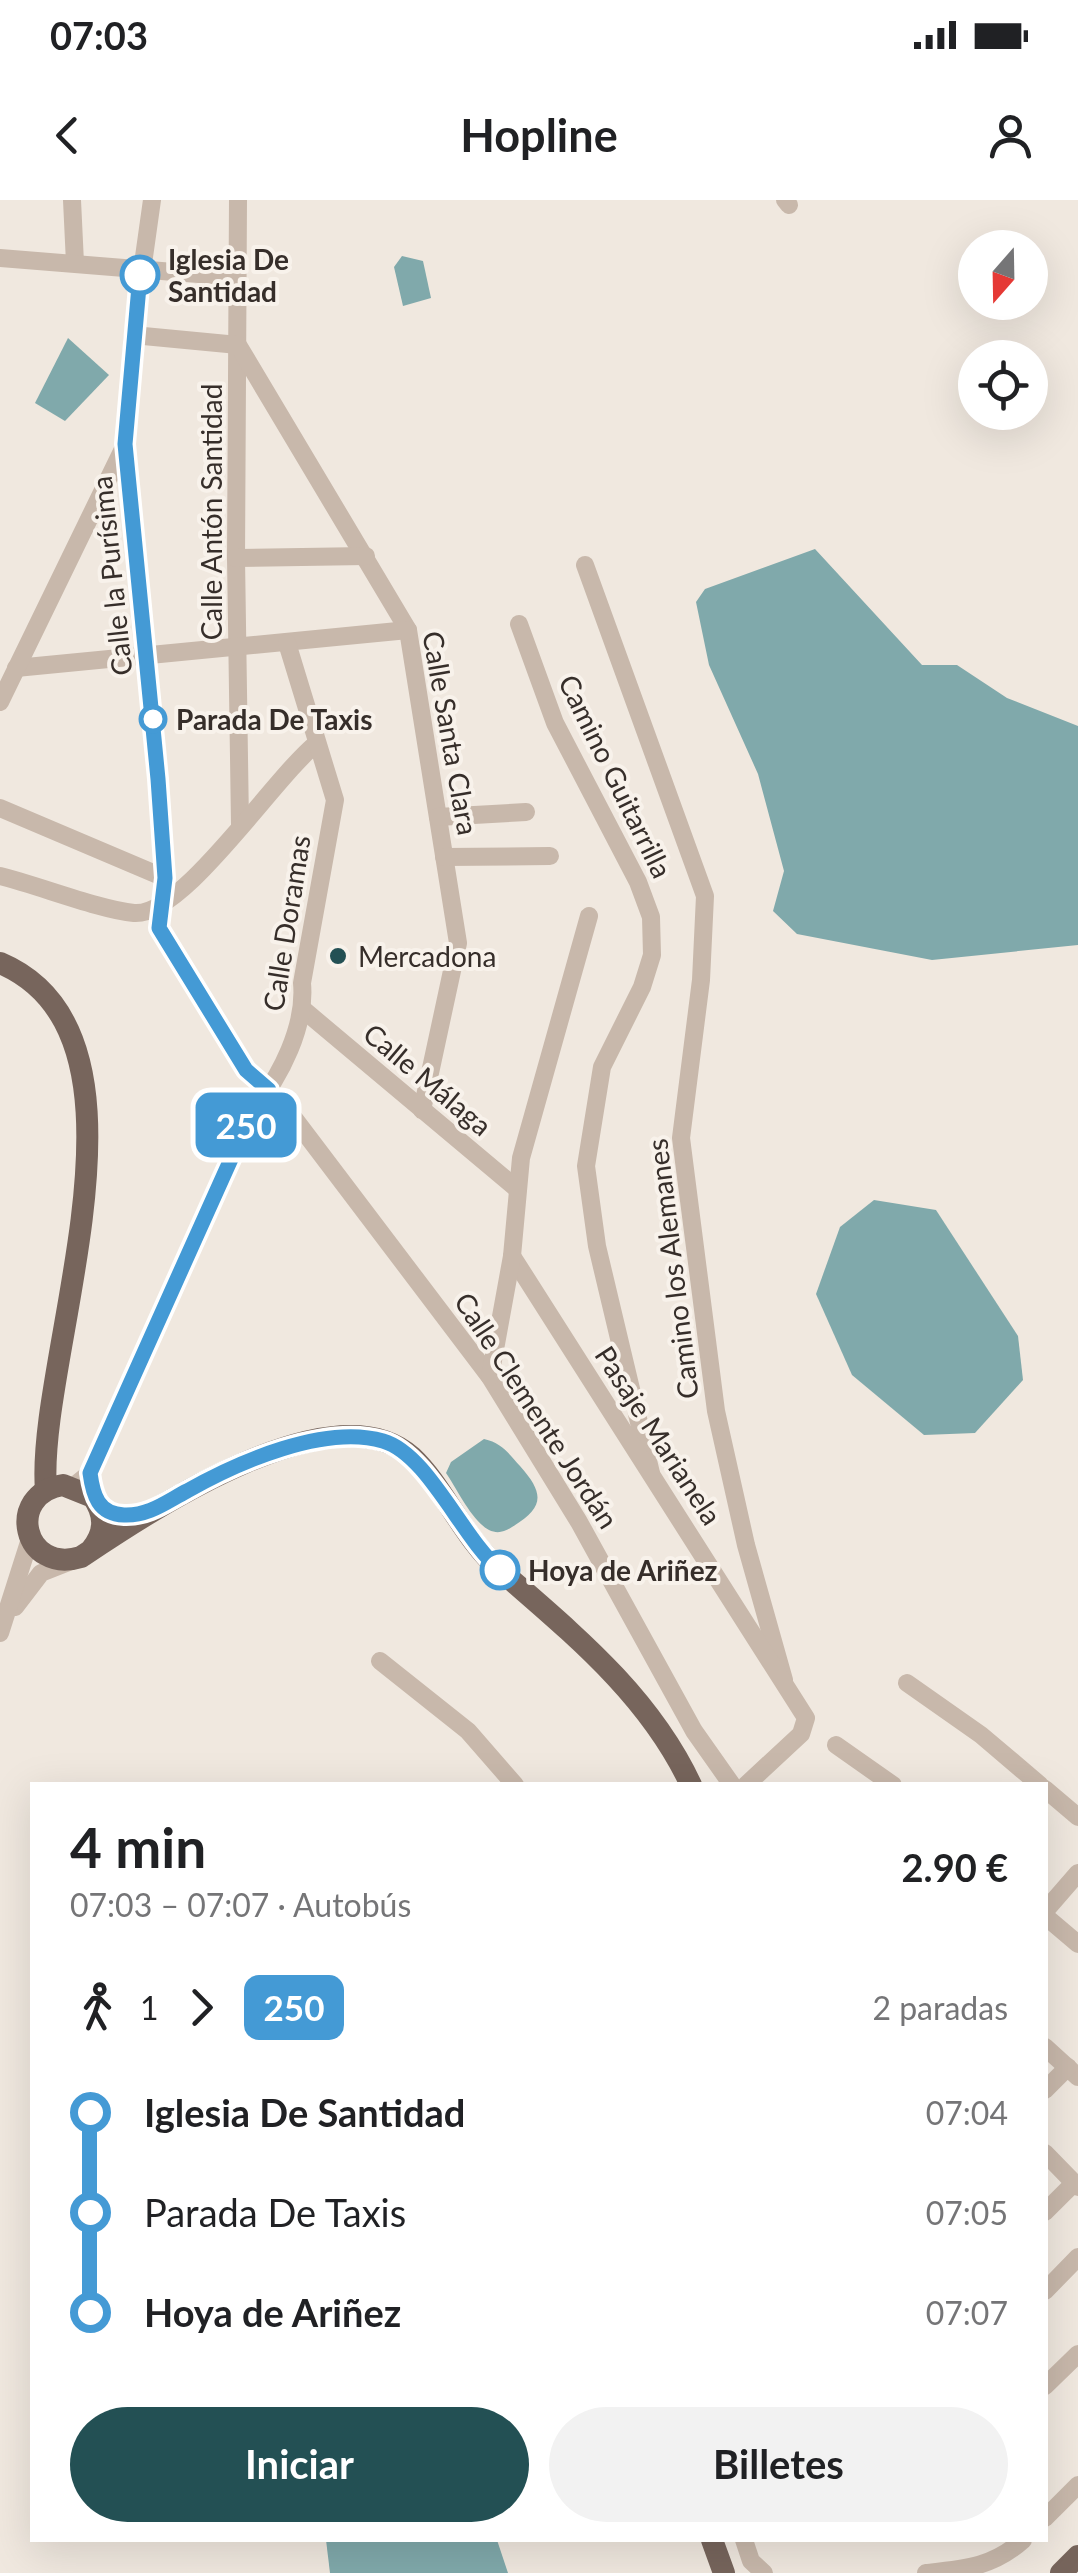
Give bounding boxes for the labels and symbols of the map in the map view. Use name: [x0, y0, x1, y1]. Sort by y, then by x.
north arrow: [958, 230, 1048, 320]
place label: Iglesia De Santidad: [168, 242, 289, 308]
marker: Iglesia De Santidad: [121, 256, 159, 294]
street label: Calle Antón Santidad: [194, 384, 228, 640]
street label: Calle la Purísima: [84, 475, 138, 677]
street label: Calle Santa Clara: [416, 628, 486, 838]
street label: Camino Guitarrilla: [552, 669, 680, 883]
place label: Parada De Taxis: [176, 702, 372, 736]
marker: Parada De Taxis: [140, 706, 166, 732]
street label: Calle Doramas: [255, 833, 317, 1013]
place label: Mercadona: [358, 939, 496, 973]
marker: Mercadona: [327, 945, 349, 967]
street label: Calle Málaga: [357, 1016, 499, 1142]
line badge: 250: [188, 1092, 304, 1158]
street label: Camino los Alemanes: [639, 1137, 705, 1401]
street label: Calle Clemente Jordán: [448, 1286, 626, 1534]
street label: Pasaje Marianela: [589, 1339, 729, 1531]
marker: Hoya de Ariñez: [481, 1551, 519, 1589]
place label: Hoya de Ariñez: [528, 1553, 718, 1587]

